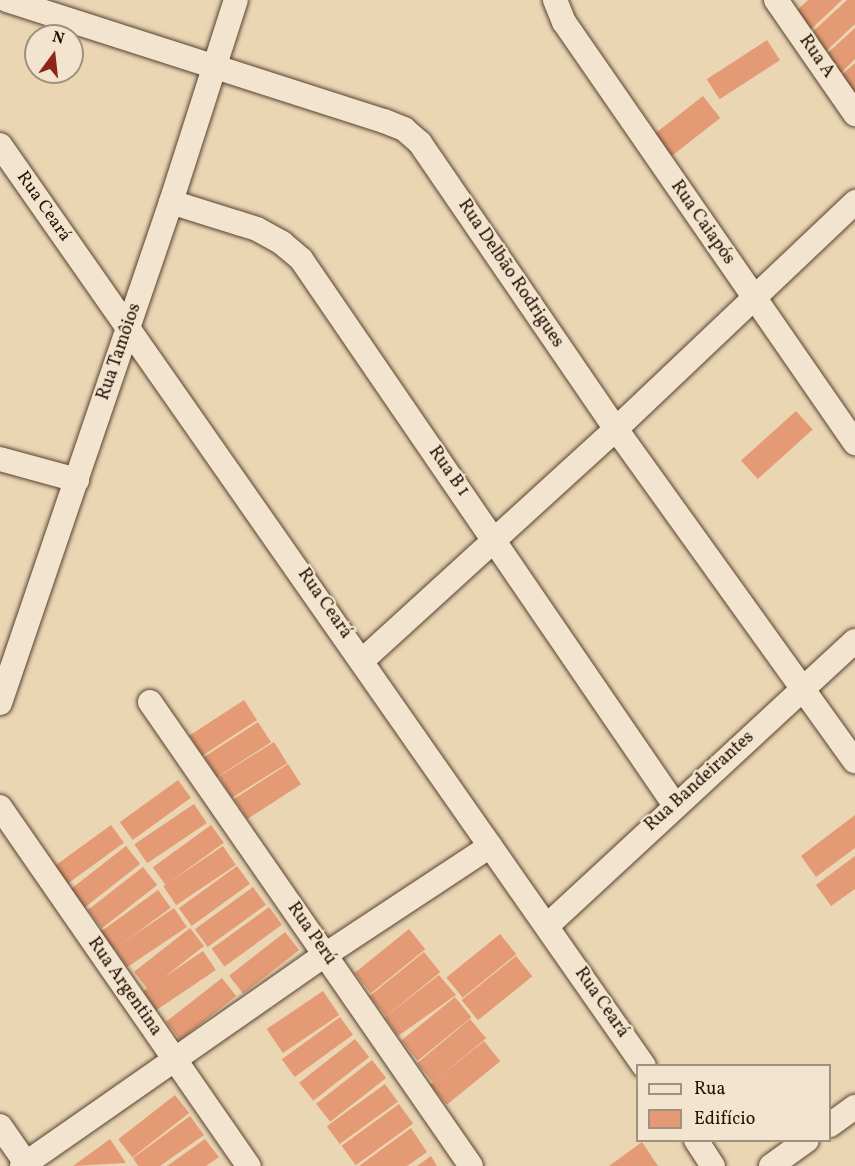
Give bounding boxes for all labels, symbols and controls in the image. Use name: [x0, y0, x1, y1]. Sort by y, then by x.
north arrow: [24, 24, 84, 84]
text: N: [50, 26, 67, 51]
street label: Rua A: [793, 31, 839, 83]
street label: Rua Ceará: [11, 168, 75, 246]
street label: Rua Caiapós: [665, 177, 739, 269]
street label: Rua Delbão Rodrigues: [452, 196, 568, 352]
street label: Rua Tamôios: [93, 300, 147, 404]
street label: Rua B 1: [423, 443, 473, 501]
street label: Rua Ceará: [292, 565, 356, 643]
street label: Rua Bandeirantes: [641, 727, 759, 837]
street label: Rua Perú: [282, 899, 340, 969]
street label: Rua Argentina: [82, 934, 166, 1040]
street label: Rua Ceará: [569, 964, 633, 1042]
legend: [636, 1064, 831, 1142]
text: Rua: [694, 1077, 725, 1102]
text: Edifício: [694, 1107, 755, 1132]

